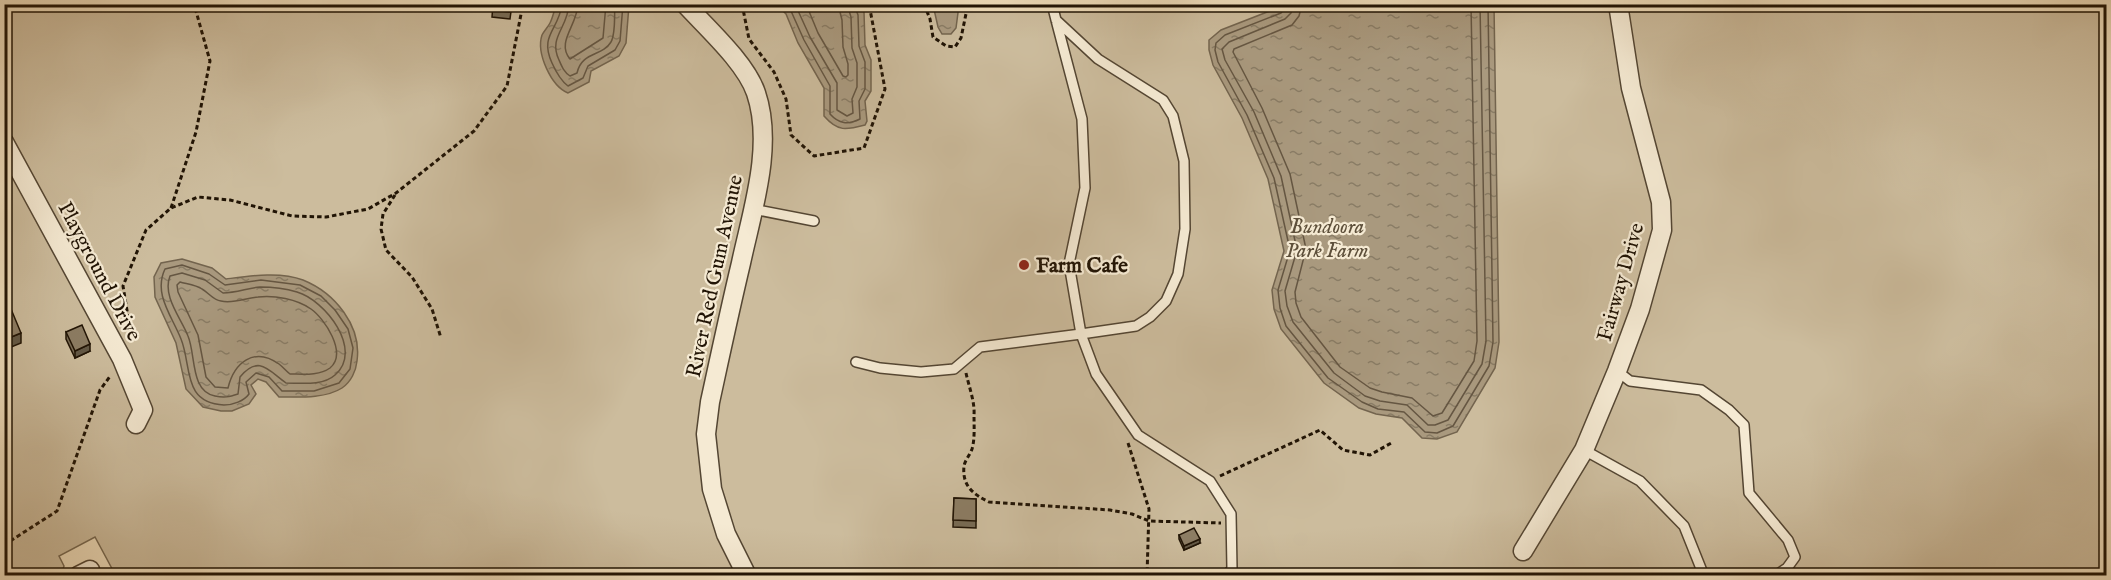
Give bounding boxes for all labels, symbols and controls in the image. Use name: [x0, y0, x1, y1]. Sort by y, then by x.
street label: River Red Gum Avenue: [681, 172, 750, 380]
street label: Playground Drive: [51, 197, 147, 346]
park label: Bundoora Park Farm: [1286, 214, 1368, 265]
street label: Fairway Drive: [1592, 220, 1651, 345]
place label: Farm Cafe: [1036, 253, 1128, 280]
marker: Farm Cafe: [1017, 258, 1031, 272]

